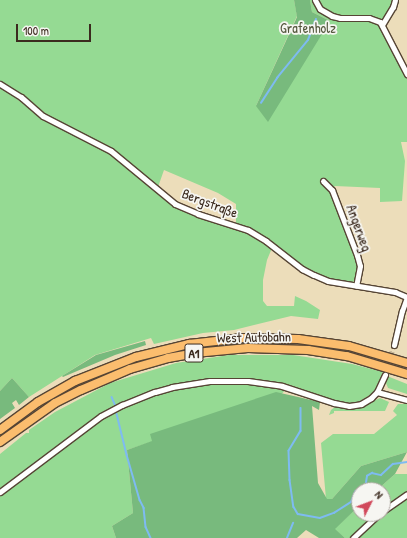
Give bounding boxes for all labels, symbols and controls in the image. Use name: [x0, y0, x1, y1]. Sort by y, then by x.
scale bar: [18, 16, 93, 42]
park label: Grafenholz: [280, 20, 336, 36]
text: 100 m: [23, 22, 49, 39]
street label: Bergstraße: [180, 185, 240, 221]
street label: Angerweg: [343, 202, 375, 254]
street label: West Autobahn: [217, 328, 291, 346]
road number: A1: [184, 342, 204, 364]
north arrow: [351, 482, 391, 522]
text: N: [372, 488, 386, 501]

